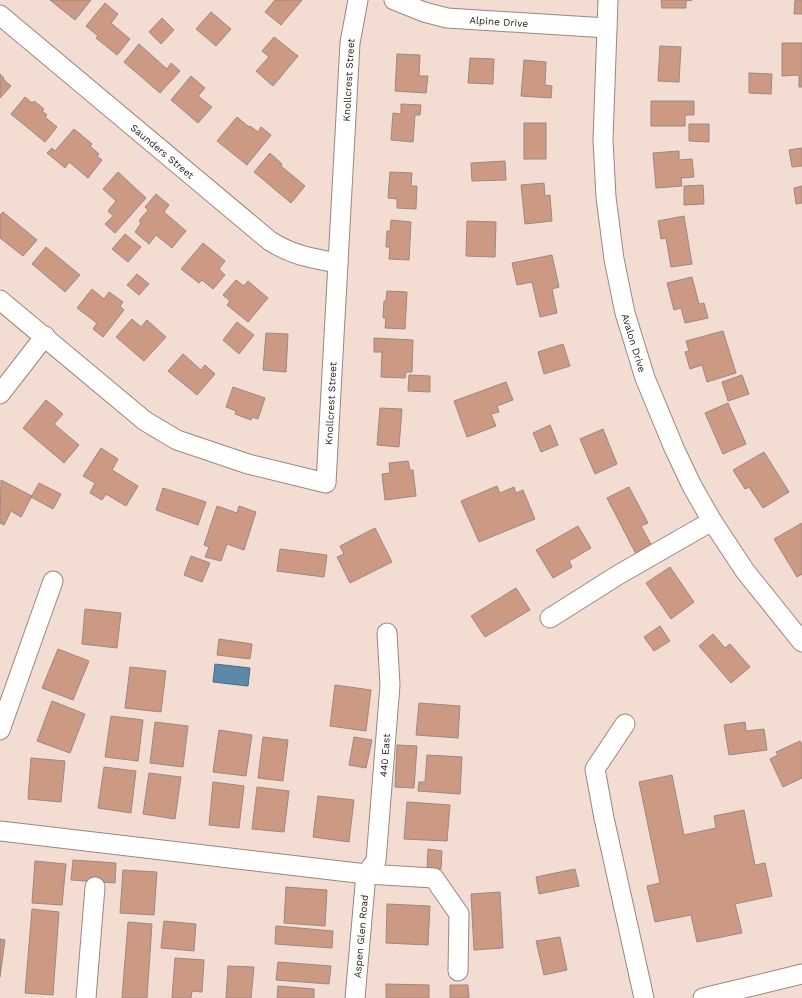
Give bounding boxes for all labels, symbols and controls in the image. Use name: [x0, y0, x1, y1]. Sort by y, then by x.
street label: Alpine Drive: [469, 14, 529, 29]
street label: Knollcrest Street: [341, 37, 357, 122]
street label: Saunders Street: [128, 122, 197, 182]
street label: Avalon Drive: [620, 312, 648, 374]
street label: Knollcrest Street: [323, 361, 339, 445]
street label: 440 East: [378, 732, 392, 777]
street label: Aspen Glen Road: [352, 894, 370, 978]

